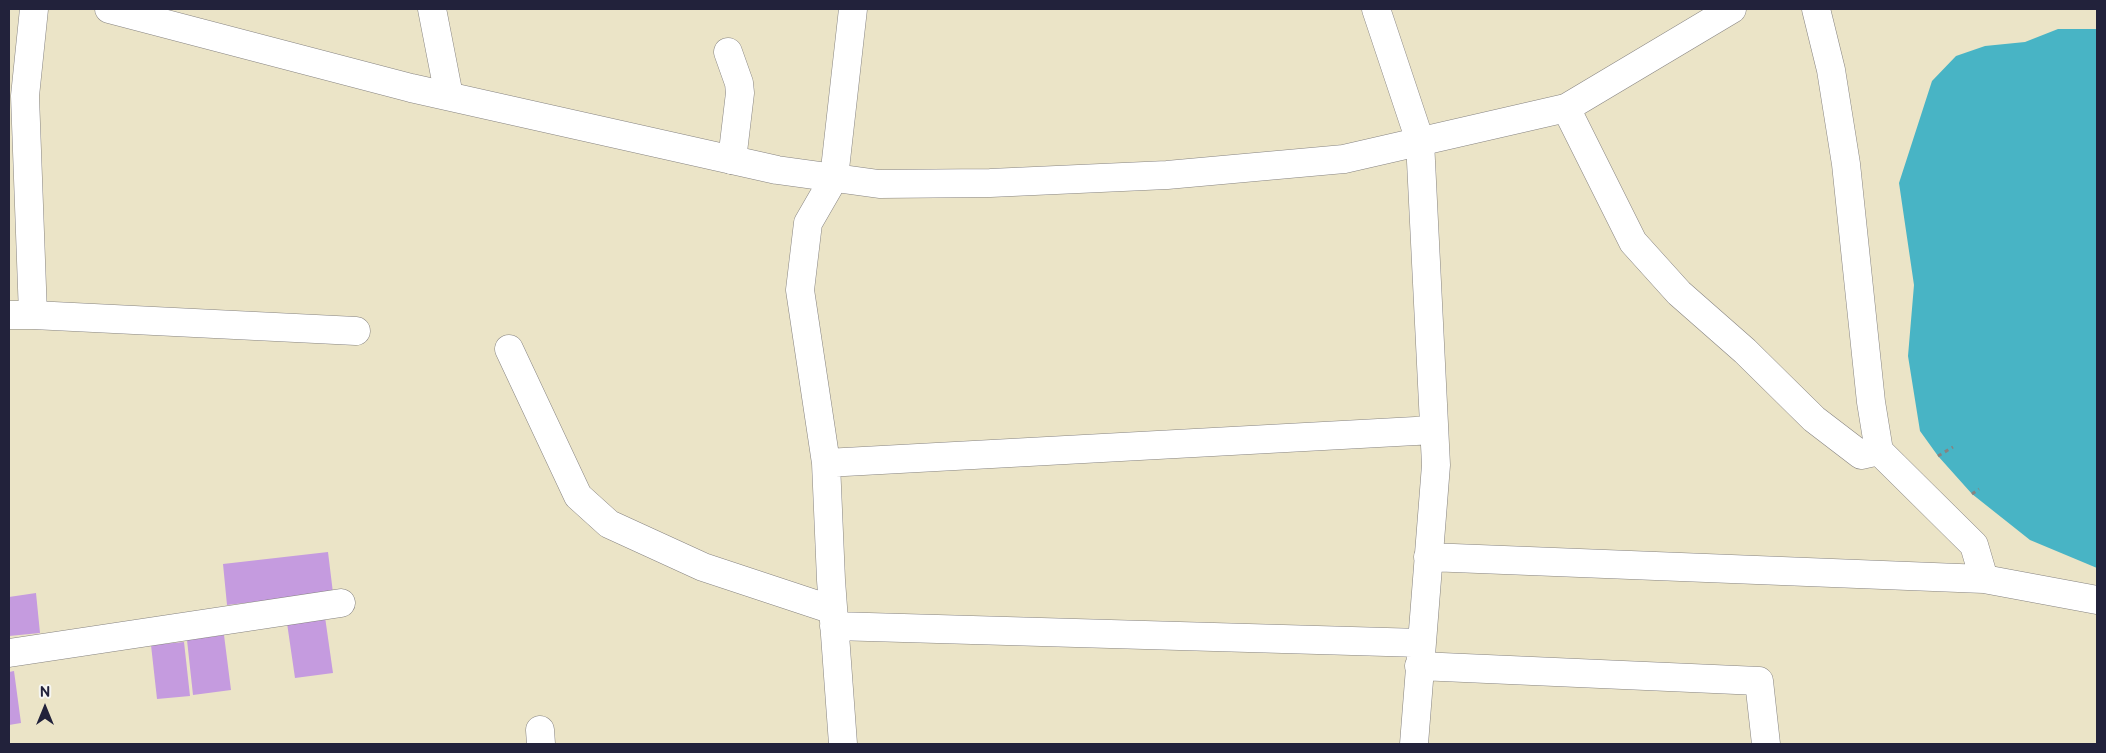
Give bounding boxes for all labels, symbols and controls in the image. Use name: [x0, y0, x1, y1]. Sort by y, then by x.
north arrow: [20, 683, 70, 733]
text: N: [40, 684, 50, 701]

